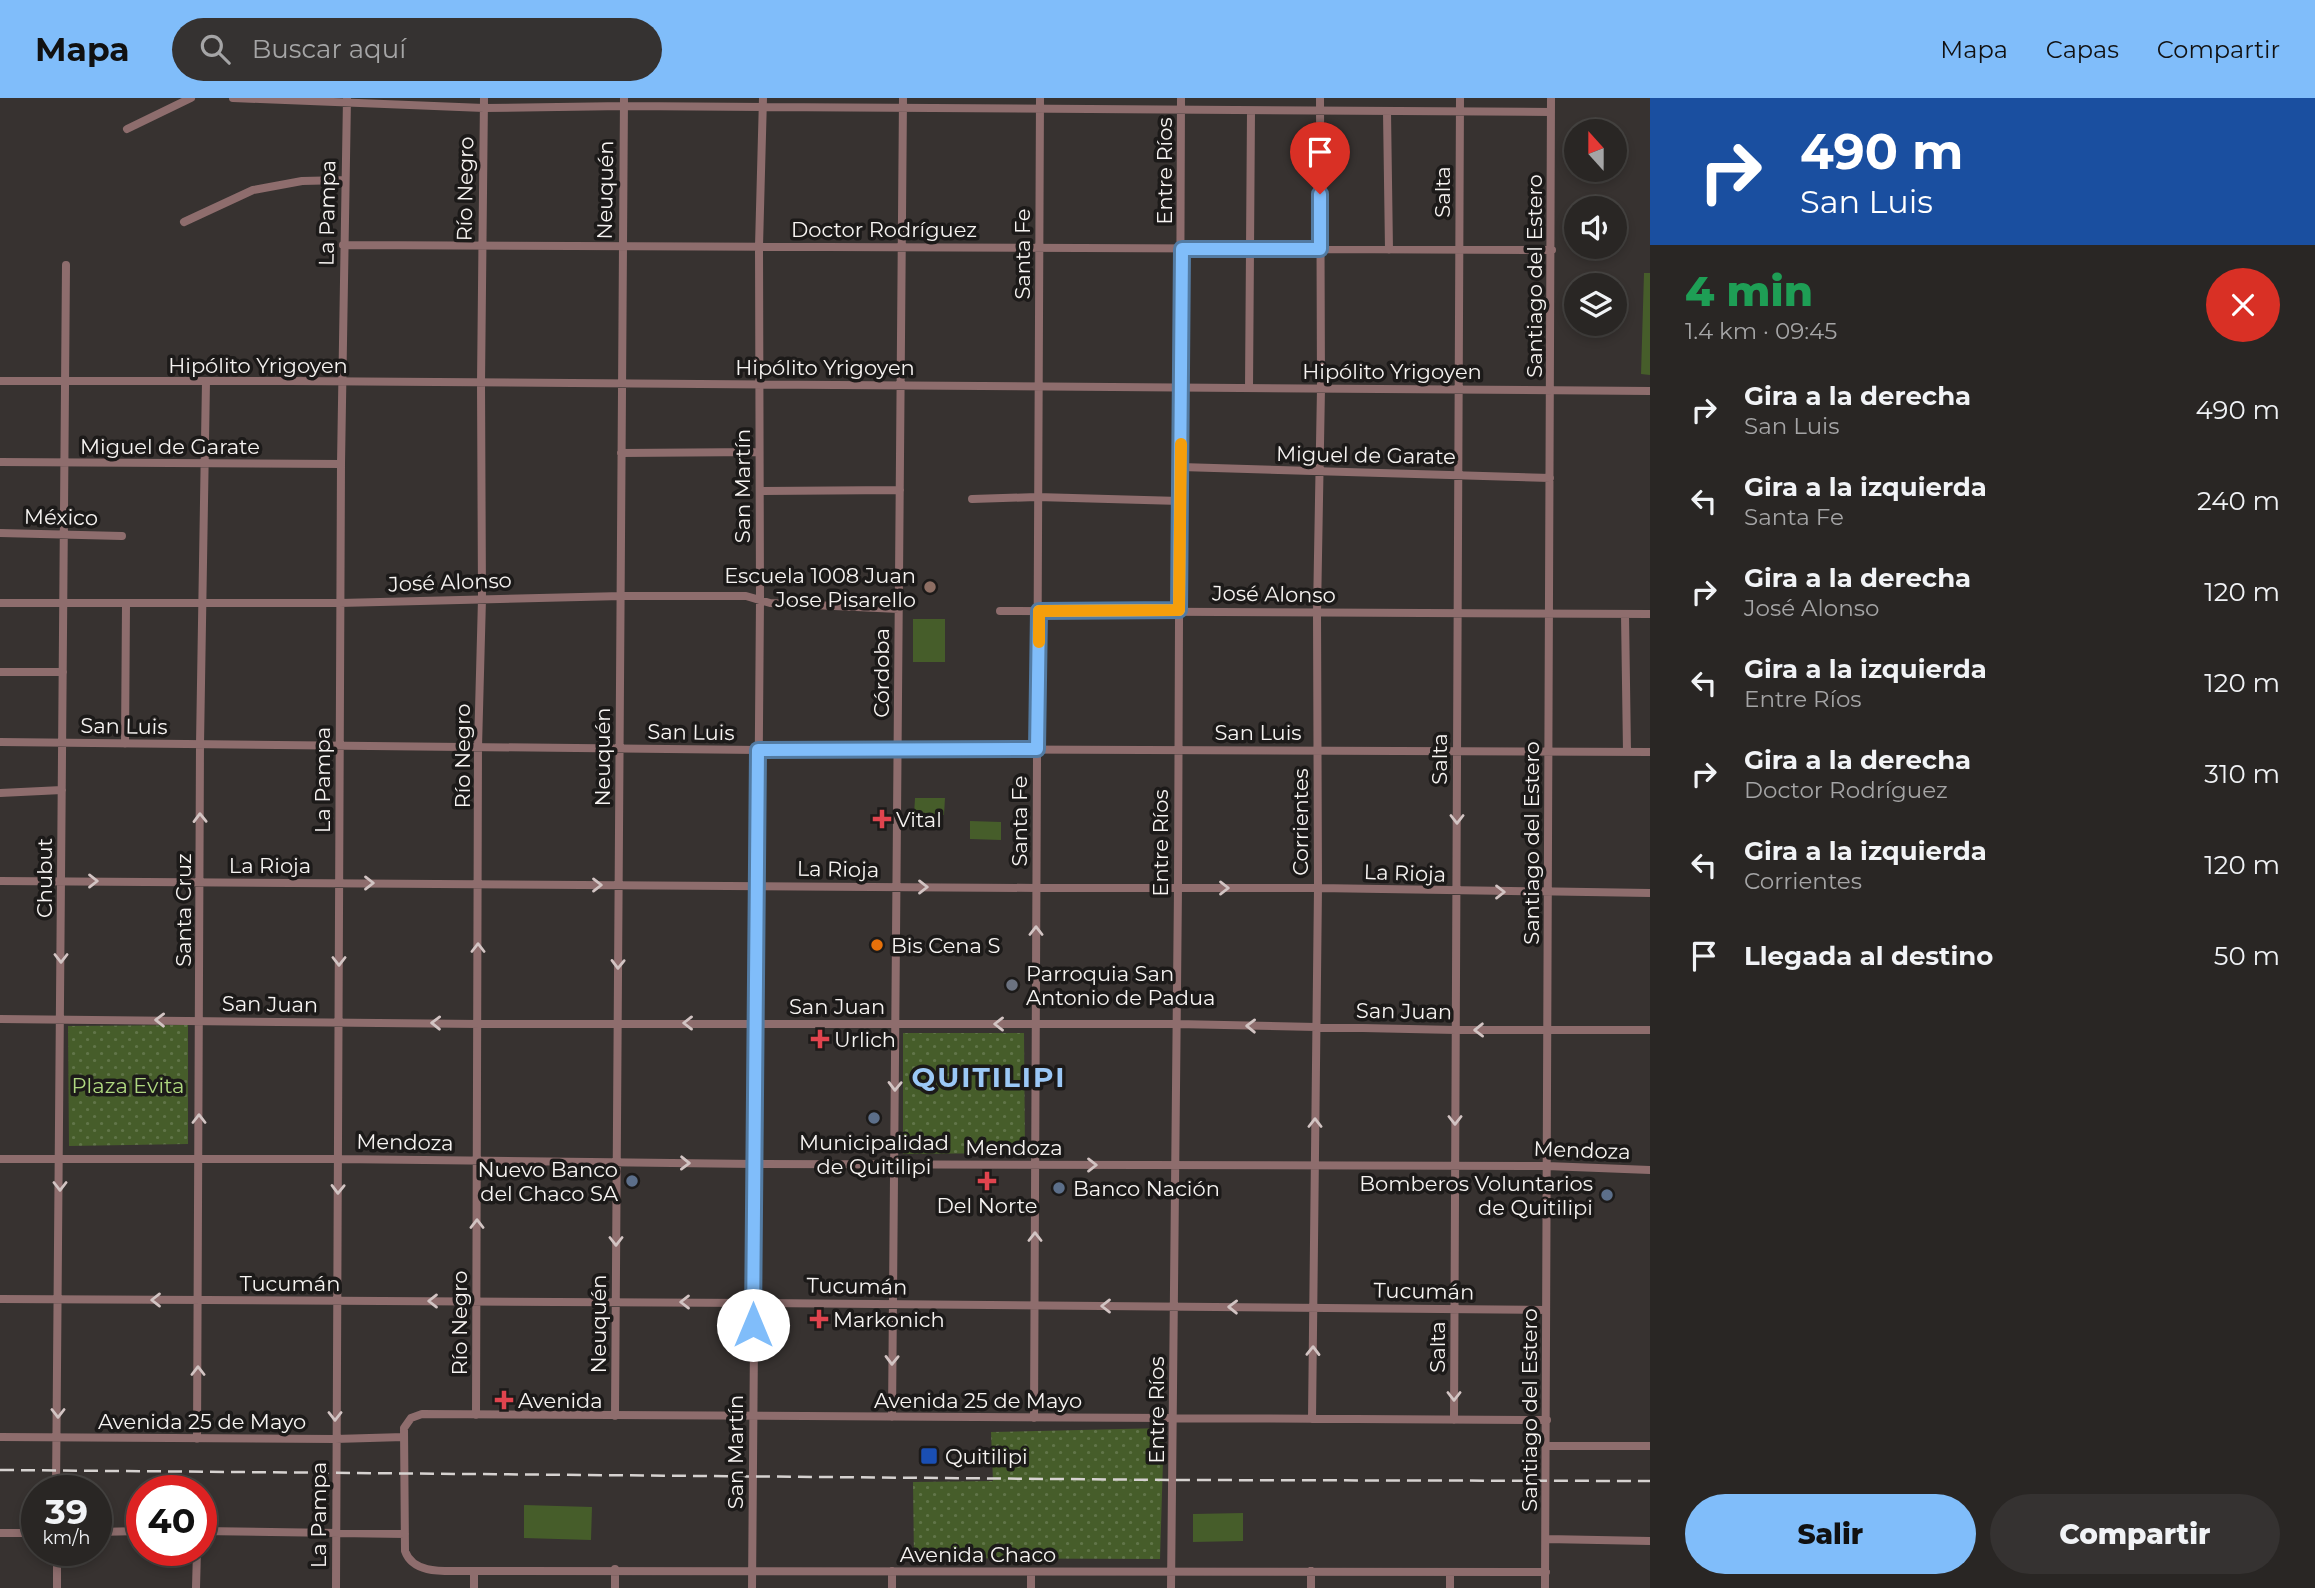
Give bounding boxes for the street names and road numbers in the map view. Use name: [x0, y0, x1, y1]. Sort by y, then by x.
street label: Entre Ríos: [1152, 117, 1177, 225]
street label: Río Negro: [452, 136, 478, 242]
street label: Neuquén: [592, 140, 618, 240]
street label: La Pampa: [314, 160, 340, 266]
street label: Salta: [1430, 166, 1455, 218]
street label: Santiago del Estero: [1522, 174, 1547, 378]
street label: Santa Fe: [1010, 208, 1035, 300]
street label: Doctor Rodríguez: [791, 217, 977, 242]
street label: Hipólito Yrigoyen: [168, 353, 348, 378]
street label: Hipólito Yrigoyen: [735, 355, 915, 380]
street label: Hipólito Yrigoyen: [1302, 359, 1482, 384]
street label: San Martín: [730, 429, 755, 543]
street label: Miguel de Garate: [80, 434, 260, 459]
street label: Miguel de Garate: [1276, 441, 1456, 469]
street label: México: [24, 504, 98, 530]
street label: José Alonso: [387, 567, 512, 597]
street label: José Alonso: [1211, 580, 1336, 608]
street label: Córdoba: [869, 628, 894, 718]
street label: Río Negro: [450, 704, 475, 808]
street label: Neuquén: [590, 707, 615, 807]
street label: San Luis: [80, 713, 168, 739]
street label: San Luis: [647, 719, 735, 745]
street label: San Luis: [1214, 720, 1302, 745]
street label: La Pampa: [310, 727, 335, 833]
street label: Salta: [1427, 733, 1452, 785]
street label: Santiago del Estero: [1519, 741, 1544, 945]
street label: Corrientes: [1288, 768, 1313, 876]
street label: Santa Fe: [1007, 775, 1032, 867]
street label: Entre Ríos: [1148, 789, 1173, 897]
street label: Chubut: [32, 838, 57, 918]
street label: Santa Cruz: [171, 853, 196, 967]
street label: La Rioja: [229, 853, 311, 878]
street label: La Rioja: [797, 856, 879, 882]
street label: La Rioja: [1363, 859, 1447, 887]
street label: San Juan: [222, 991, 318, 1017]
street label: San Juan: [789, 994, 885, 1019]
street label: San Juan: [1356, 998, 1452, 1024]
street label: Mendoza: [356, 1129, 454, 1155]
street label: Mendoza: [965, 1135, 1063, 1160]
street label: Mendoza: [1533, 1136, 1631, 1164]
street label: Tucumán: [240, 1271, 340, 1296]
street label: Río Negro: [447, 1271, 472, 1375]
street label: Tucumán: [806, 1273, 908, 1299]
street label: Neuquén: [586, 1274, 611, 1374]
street label: Tucumán: [1373, 1278, 1475, 1304]
street label: Santiago del Estero: [1517, 1308, 1542, 1512]
street label: Salta: [1425, 1321, 1450, 1373]
street label: Entre Ríos: [1144, 1356, 1169, 1464]
street label: Avenida 25 de Mayo: [874, 1388, 1082, 1413]
street label: San Martín: [723, 1395, 748, 1509]
street label: Avenida 25 de Mayo: [98, 1409, 306, 1434]
street label: La Pampa: [306, 1462, 331, 1568]
street label: Avenida Chaco: [900, 1542, 1056, 1567]

